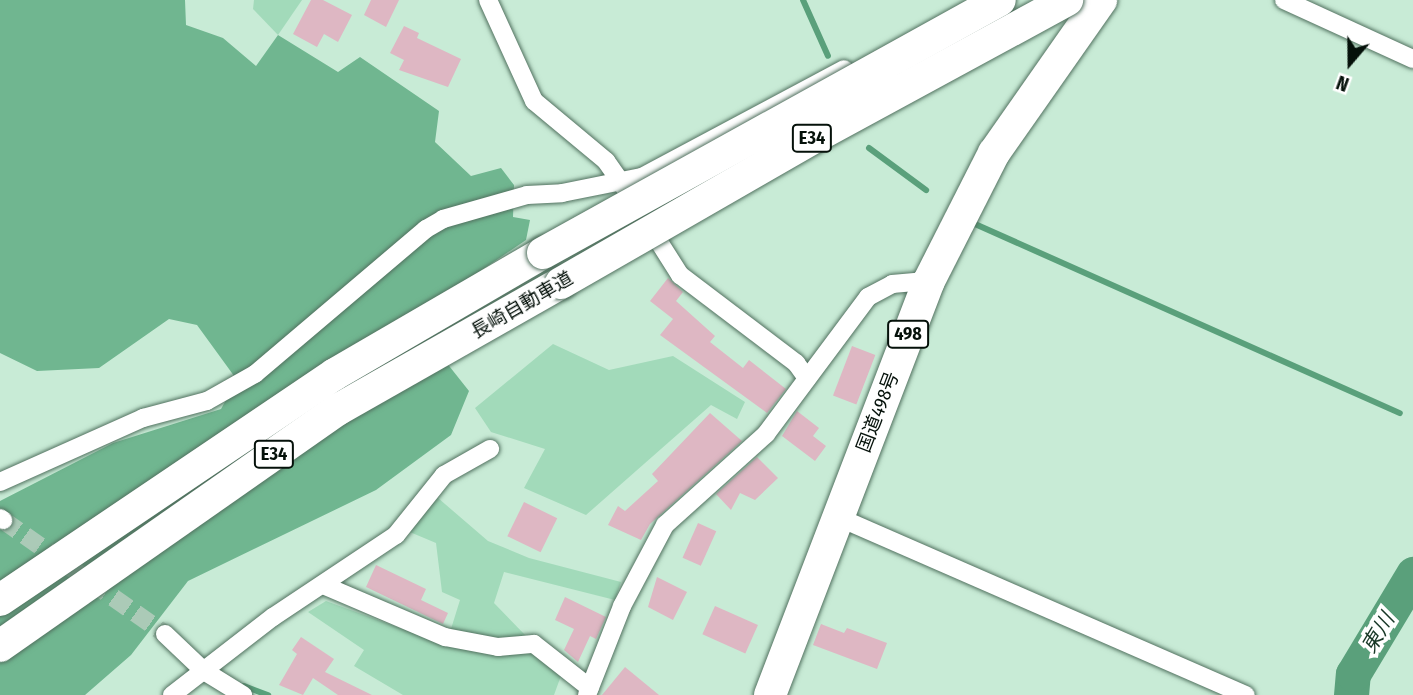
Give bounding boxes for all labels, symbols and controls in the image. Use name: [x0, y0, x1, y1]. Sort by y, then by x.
north arrow: [1315, 28, 1385, 98]
text: N: [1333, 70, 1352, 96]
road number: E34: [791, 124, 833, 153]
street label: 長崎自動車道: [467, 267, 577, 343]
road number: 498: [887, 320, 929, 348]
street label: 国道498号: [852, 368, 904, 456]
road number: E34: [253, 440, 295, 468]
water label: 東川: [1356, 609, 1400, 657]

